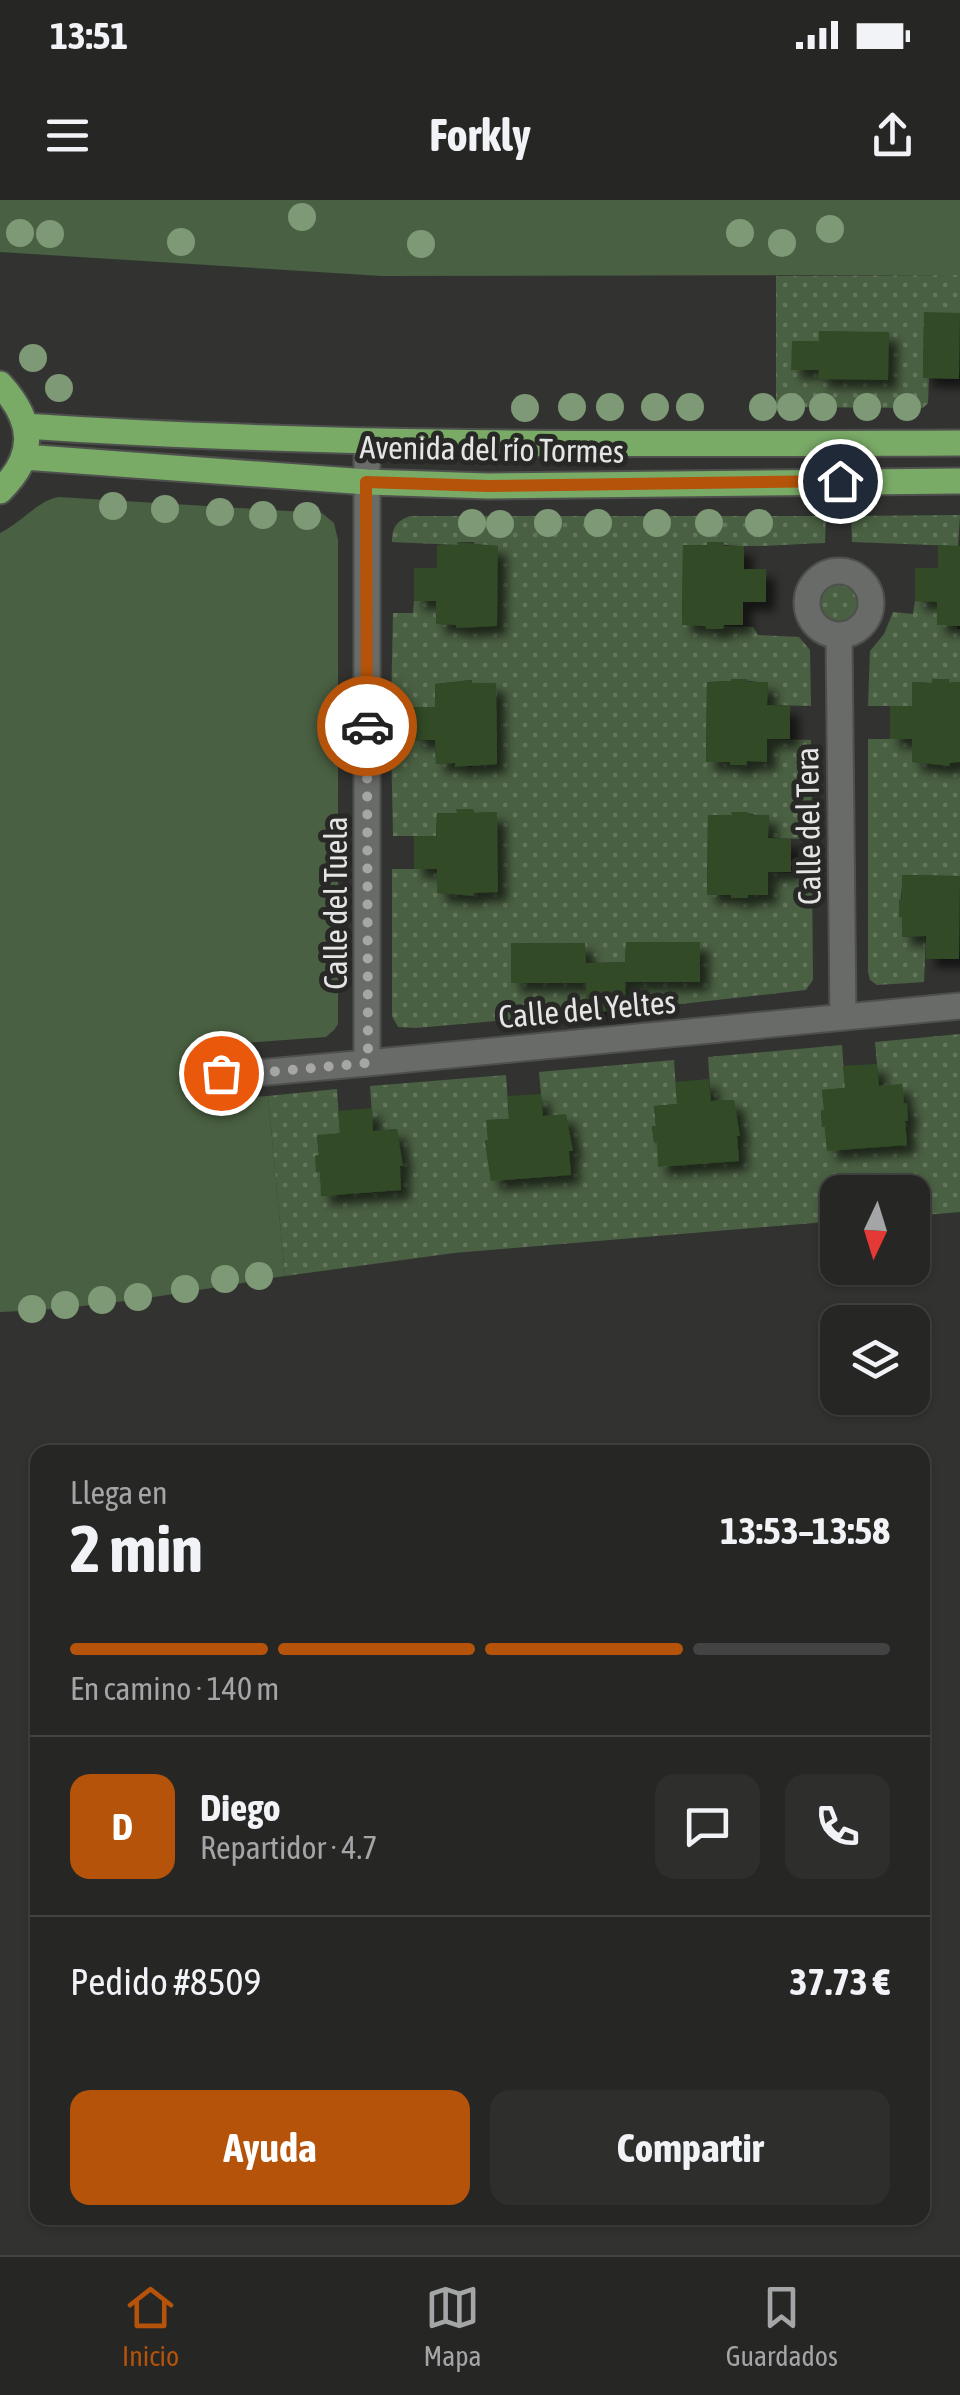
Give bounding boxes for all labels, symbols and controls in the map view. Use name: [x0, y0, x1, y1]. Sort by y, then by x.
text: 13:51: [50, 14, 128, 57]
icon: menu: [40, 108, 95, 163]
icon: share: [865, 108, 920, 163]
text: Forkly: [429, 109, 531, 161]
street label: Avenida del río Tormes: [359, 428, 625, 470]
pin: [798, 439, 883, 524]
icon: home: [813, 454, 868, 509]
courier: [317, 676, 417, 776]
icon: car: [340, 699, 395, 754]
street label: Calle del Tera: [788, 747, 828, 905]
street label: Calle del Tuela: [317, 816, 354, 990]
street label: Calle del Yeltes: [497, 983, 677, 1035]
pin: [179, 1031, 264, 1116]
icon: bag: [194, 1046, 249, 1101]
north arrow: [820, 1175, 930, 1285]
map controls: [820, 1175, 930, 1415]
button: layers: [820, 1305, 930, 1415]
text: Llega en: [70, 1474, 168, 1511]
text: 13:53–13:58: [720, 1509, 890, 1552]
text: 2 min: [70, 1511, 203, 1586]
text: En camino · 140 m: [70, 1670, 279, 1707]
button: chat: [655, 1774, 760, 1879]
button: phone: [785, 1774, 890, 1879]
text: Diego: [200, 1786, 281, 1829]
text: D: [112, 1805, 133, 1848]
text: Repartidor · 4.7: [200, 1829, 377, 1866]
text: Pedido #8509: [70, 1960, 261, 2003]
text: 37.73 €: [789, 1960, 890, 2003]
button: Ayuda: [70, 2090, 470, 2205]
button: Compartir: [490, 2090, 890, 2205]
tab: Inicio: [122, 2280, 179, 2372]
tab: Mapa: [423, 2280, 481, 2372]
tab: Guardados: [726, 2280, 838, 2372]

